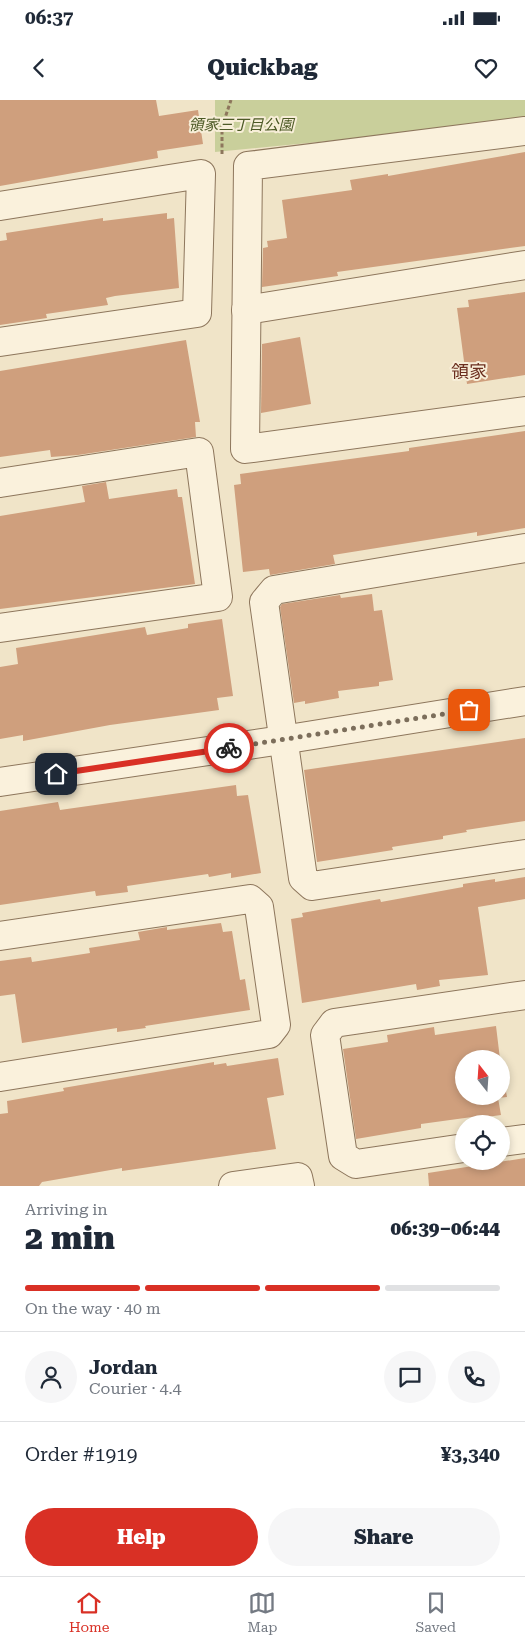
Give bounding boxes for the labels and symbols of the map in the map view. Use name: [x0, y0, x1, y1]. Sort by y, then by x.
park label: 領家三丁目公園: [188, 116, 295, 134]
district label: 領家: [451, 361, 487, 382]
pin: [448, 689, 490, 731]
courier: [204, 723, 254, 773]
pin: [35, 753, 77, 795]
north arrow: [455, 1050, 510, 1105]

